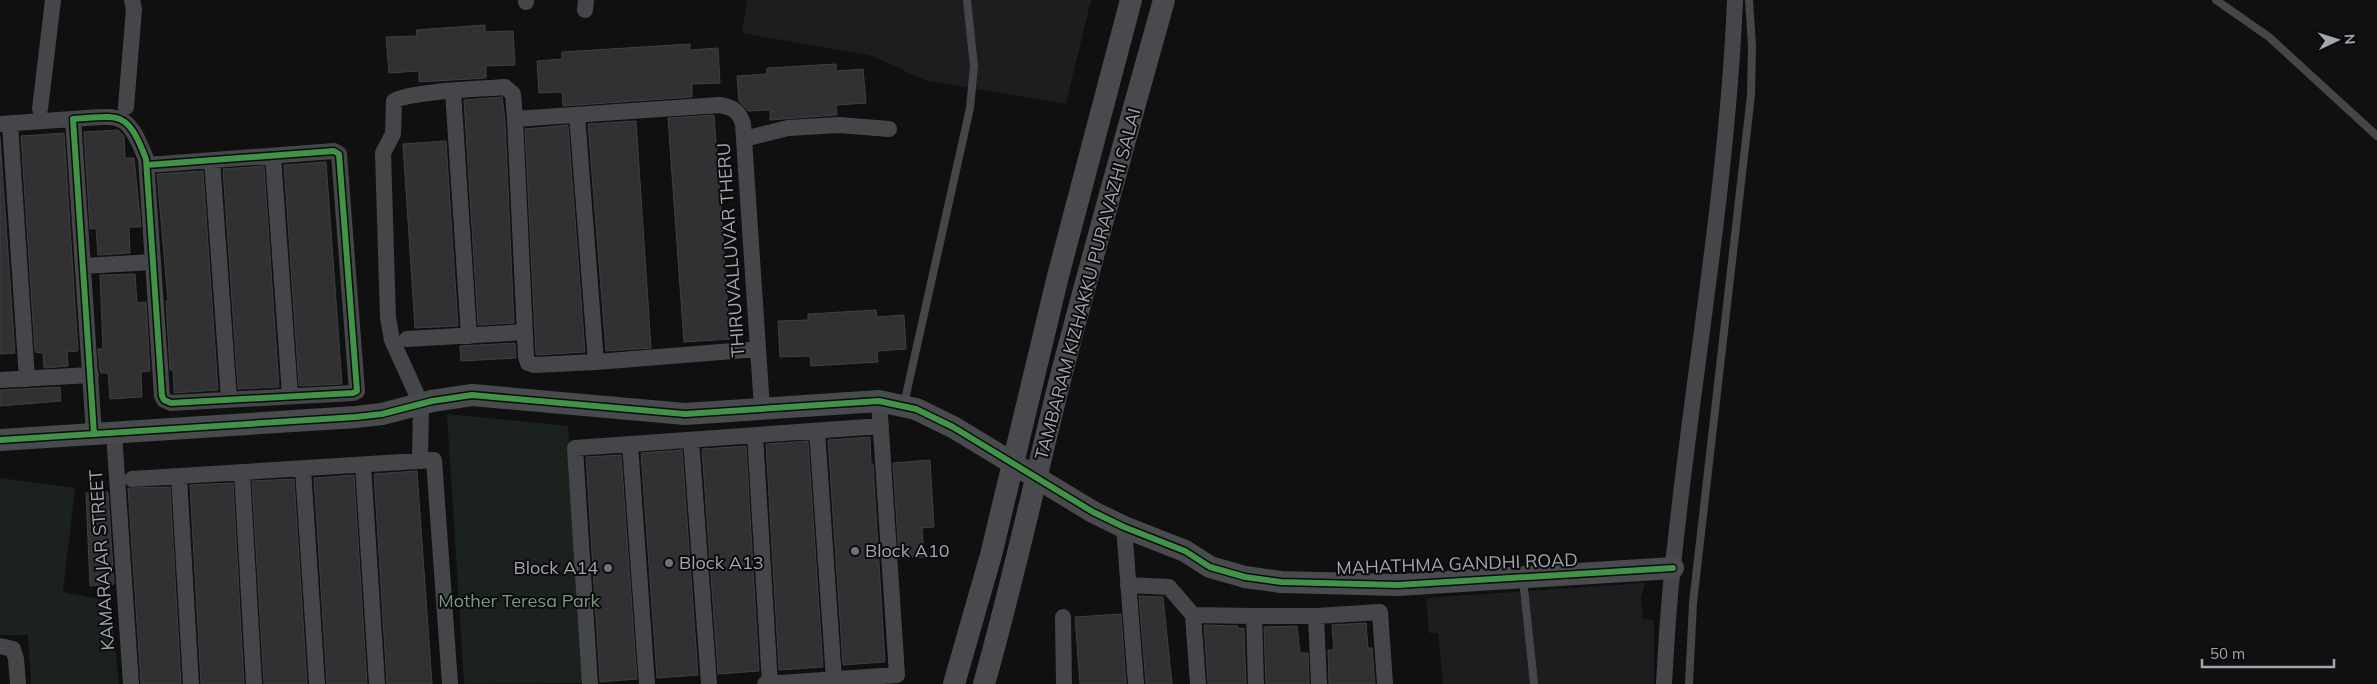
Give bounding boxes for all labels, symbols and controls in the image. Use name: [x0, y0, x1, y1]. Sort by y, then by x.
north arrow: [2312, 15, 2362, 65]
text: N: [2341, 33, 2359, 45]
street label: TAMBARAM KIZHAKKU PURAVAZHI SALAI: [1029, 106, 1146, 462]
street label: THIRUVALLUVAR THERU: [712, 142, 749, 358]
street label: KAMARAJAR STREET: [84, 469, 119, 651]
place label: Block A10: [865, 539, 950, 562]
marker: Block A10: [849, 545, 861, 557]
street label: MAHATHMA GANDHI ROAD: [1336, 548, 1578, 579]
place label: Block A13: [679, 551, 764, 574]
place label: Block A14: [513, 556, 598, 579]
marker: Block A13: [663, 557, 675, 569]
marker: Block A14: [602, 562, 614, 574]
park label: Mother Teresa Park: [438, 589, 600, 612]
scale bar: [2202, 636, 2334, 668]
text: 50 m: [2210, 644, 2245, 663]

